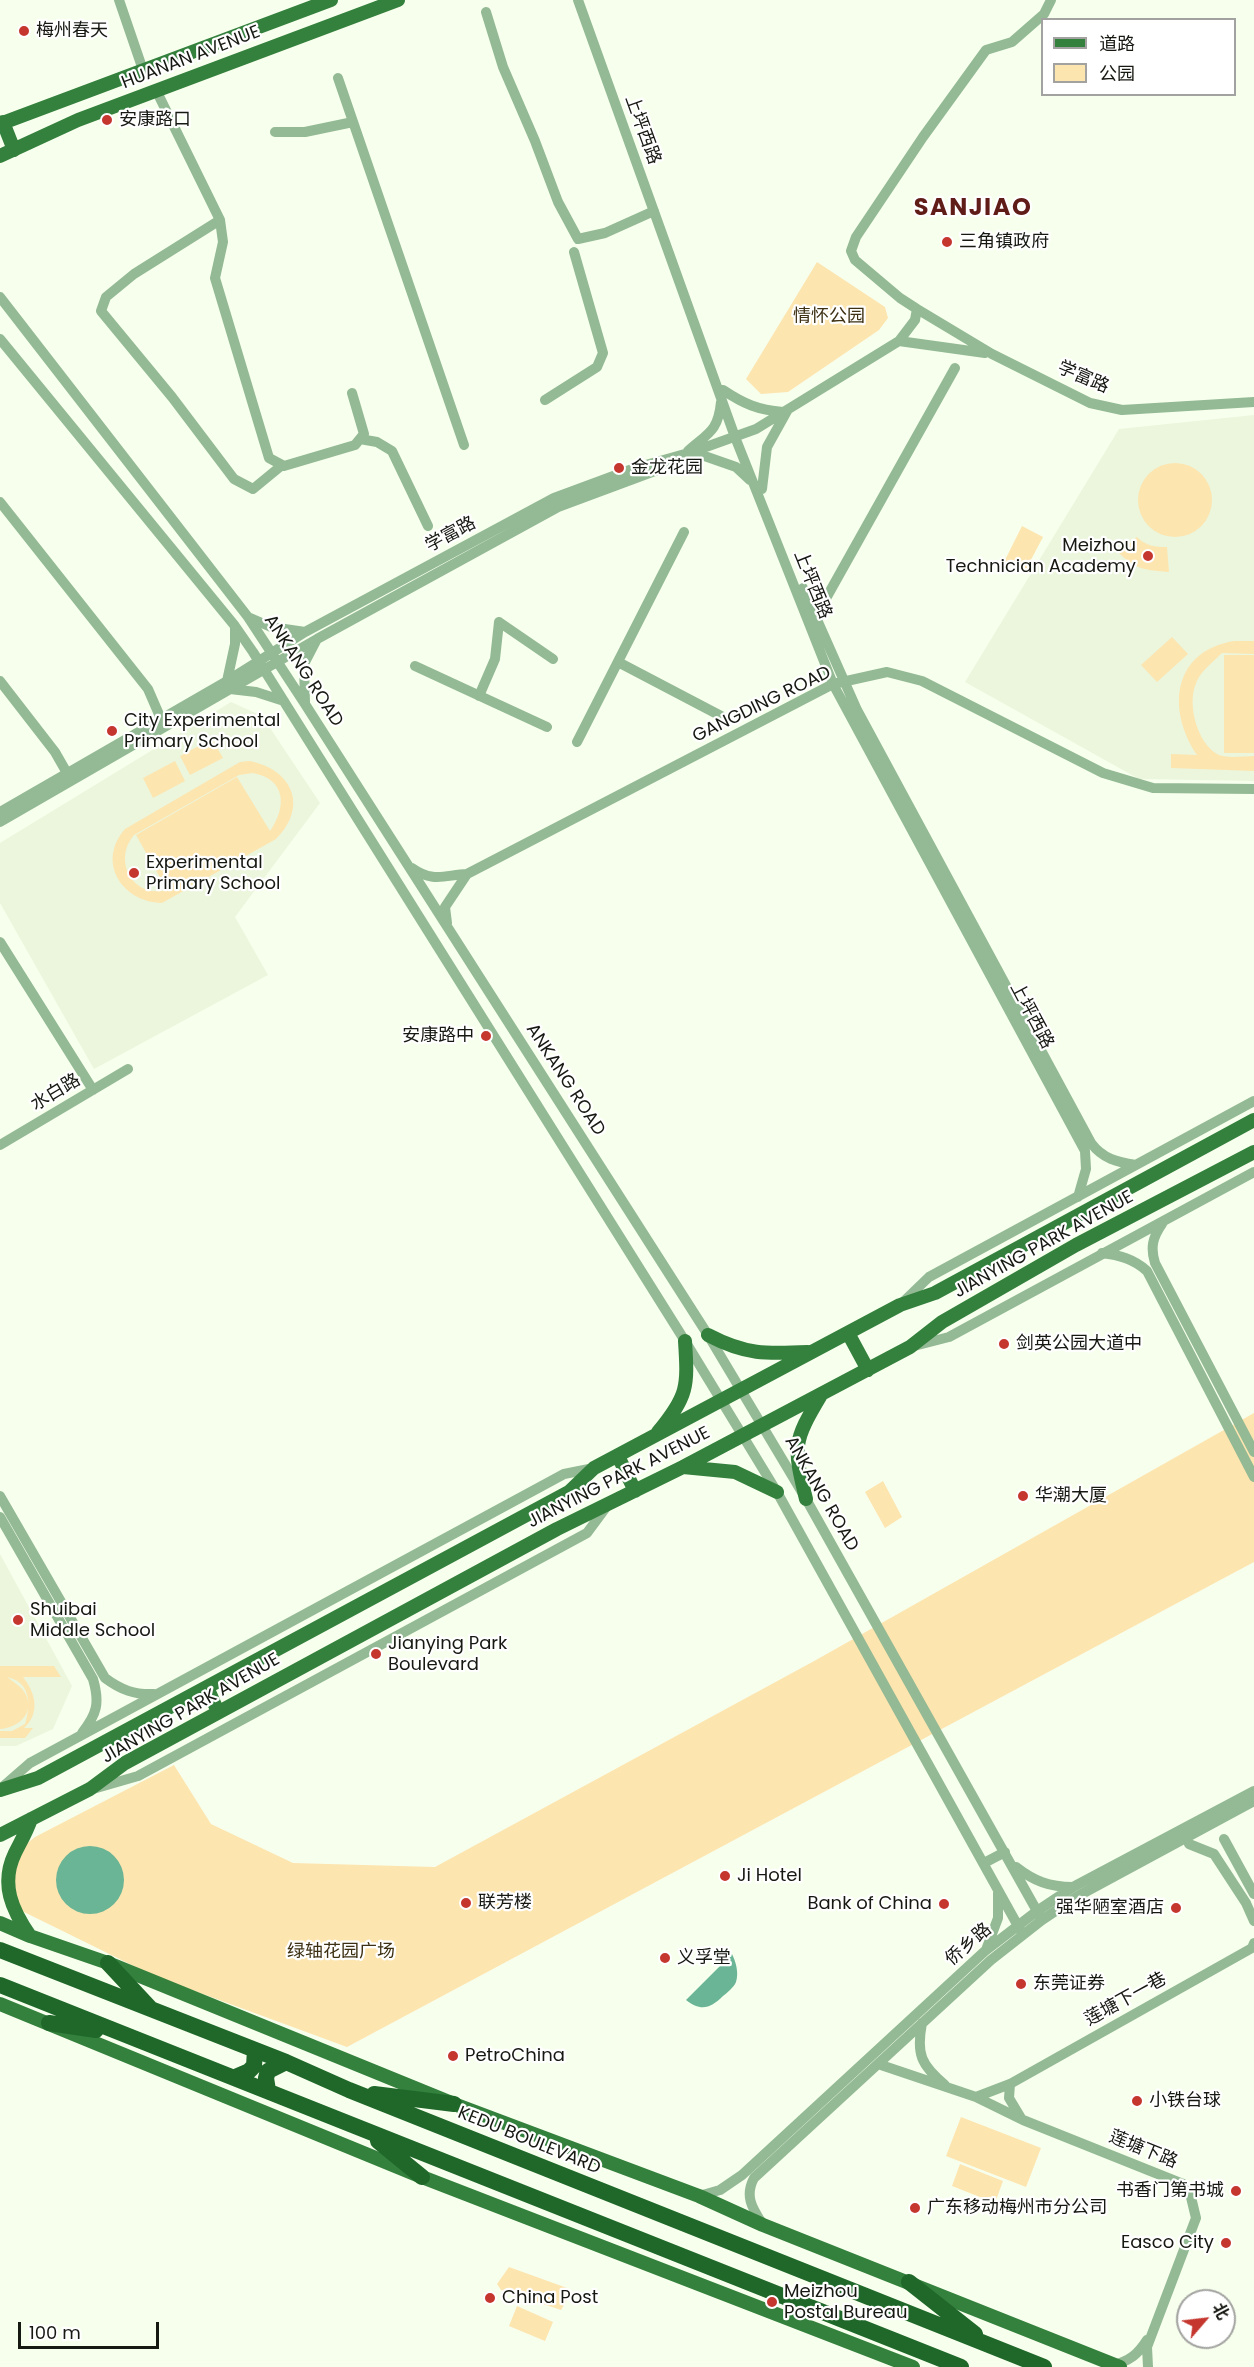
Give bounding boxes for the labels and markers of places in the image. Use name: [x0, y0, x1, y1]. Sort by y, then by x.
place label: 梅州春天: [36, 20, 108, 42]
marker: 梅州春天: [17, 24, 31, 38]
place label: 安康路口: [119, 109, 191, 131]
marker: 安康路口: [100, 113, 114, 127]
place label: 三角镇政府: [959, 231, 1049, 253]
marker: 三角镇政府: [940, 235, 954, 249]
place label: 金龙花园: [631, 457, 703, 479]
marker: 金龙花园: [612, 461, 626, 475]
place label: Meizhou Technician Academy: [946, 535, 1136, 578]
marker: Meizhou Technician Academy: [1141, 549, 1155, 563]
place label: City Experimental Primary School: [124, 710, 281, 752]
marker: City Experimental Primary School: [105, 724, 119, 738]
place label: Experimental Primary School: [146, 852, 280, 894]
marker: Experimental Primary School: [127, 866, 141, 880]
place label: 安康路中: [402, 1025, 474, 1047]
marker: 安康路中: [479, 1029, 493, 1043]
place label: 剑英公园大道中: [1016, 1333, 1142, 1355]
marker: 剑英公园大道中: [997, 1337, 1011, 1351]
place label: 华潮大厦: [1035, 1485, 1107, 1507]
marker: 华潮大厦: [1016, 1489, 1030, 1503]
place label: Shuibai Middle School: [30, 1599, 155, 1642]
marker: Shuibai Middle School: [11, 1613, 25, 1627]
place label: Jianying Park Boulevard: [388, 1633, 507, 1676]
marker: Jianying Park Boulevard: [369, 1647, 383, 1661]
place label: Ji Hotel: [737, 1865, 802, 1887]
marker: Ji Hotel: [718, 1869, 732, 1883]
place label: 联芳楼: [478, 1892, 532, 1914]
place label: Bank of China: [807, 1893, 932, 1915]
marker: 联芳楼: [459, 1896, 473, 1910]
marker: Bank of China: [937, 1897, 951, 1911]
place label: 强华陋室酒店: [1056, 1897, 1164, 1919]
marker: 强华陋室酒店: [1169, 1901, 1183, 1915]
place label: 义孚堂: [677, 1947, 731, 1969]
marker: 义孚堂: [658, 1951, 672, 1965]
place label: 东莞证券: [1033, 1973, 1105, 1995]
marker: 东莞证券: [1014, 1977, 1028, 1991]
place label: PetroChina: [465, 2045, 565, 2067]
marker: PetroChina: [446, 2049, 460, 2063]
place label: 小铁台球: [1149, 2090, 1221, 2112]
marker: 小铁台球: [1130, 2094, 1144, 2108]
place label: 书香门第书城: [1116, 2180, 1224, 2202]
marker: 书香门第书城: [1229, 2184, 1243, 2198]
place label: 广东移动梅州市分公司: [927, 2197, 1107, 2219]
marker: 广东移动梅州市分公司: [908, 2201, 922, 2215]
place label: Easco City: [1121, 2232, 1214, 2254]
marker: Easco City: [1219, 2236, 1233, 2250]
place label: Meizhou Postal Bureau: [784, 2281, 907, 2324]
place label: China Post: [502, 2287, 598, 2309]
marker: China Post: [483, 2291, 497, 2305]
marker: Meizhou Postal Bureau: [765, 2295, 779, 2309]

